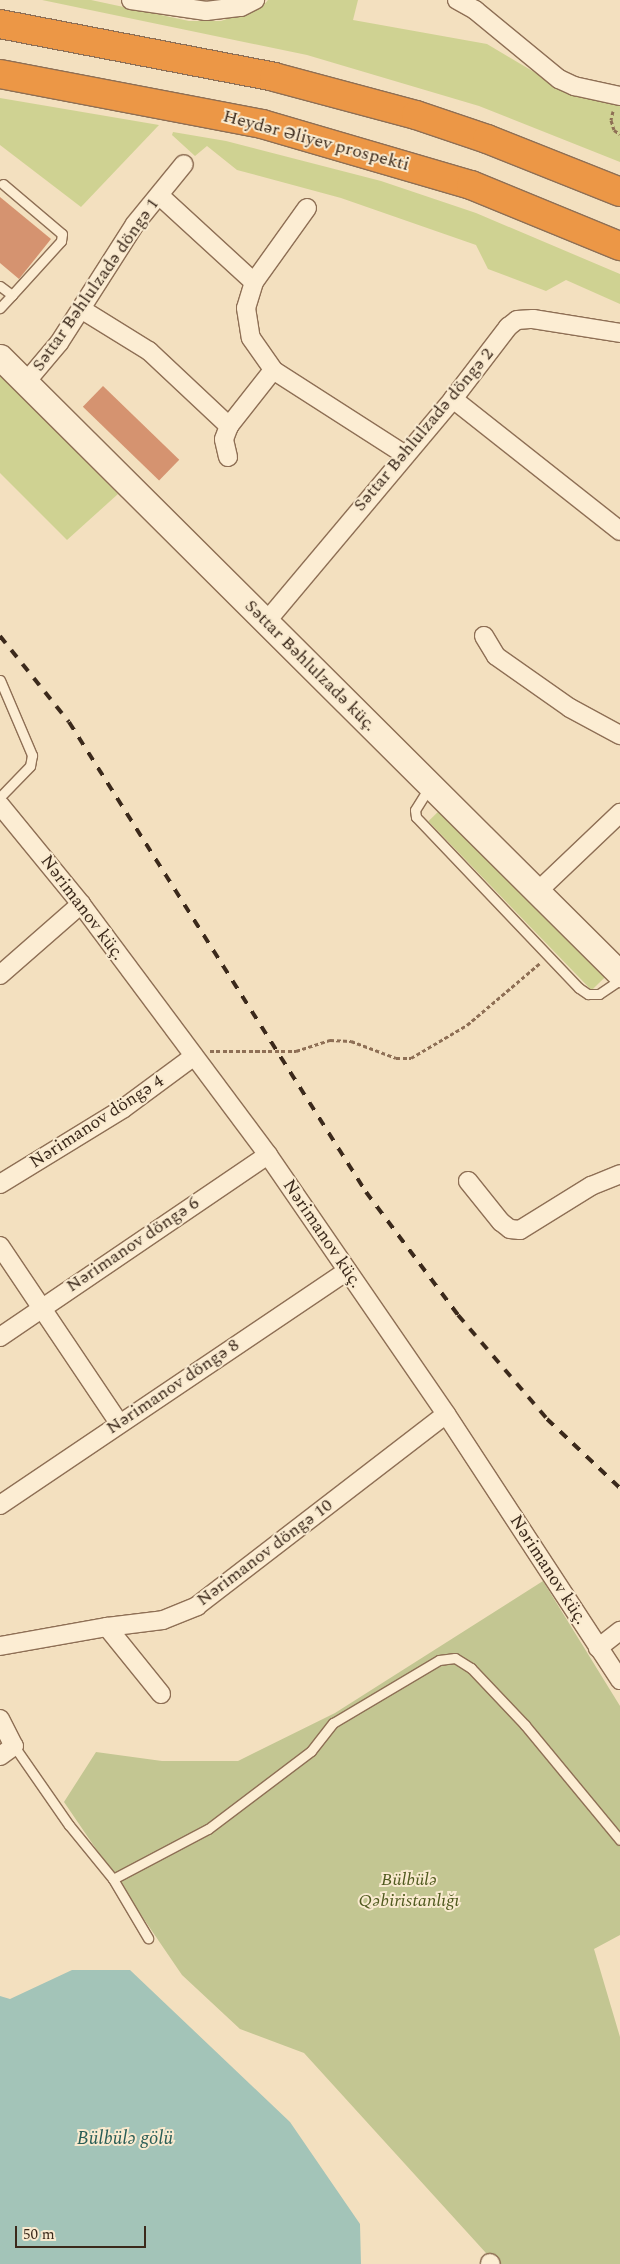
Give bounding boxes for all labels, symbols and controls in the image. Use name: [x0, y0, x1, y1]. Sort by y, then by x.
street label: Heydər Əliyev prospekti: [221, 106, 411, 176]
street label: Səttar Bəhlulzadə döngə 1: [28, 194, 164, 376]
street label: Səttar Bəhlulzadə döngə 2: [349, 344, 499, 516]
street label: Səttar Bəhlulzadə küç.: [240, 596, 380, 736]
street label: Nərimanov küç.: [35, 851, 129, 965]
street label: Nərimanov döngə 4: [26, 1071, 168, 1173]
street label: Nərimanov küç.: [278, 1176, 366, 1292]
street label: Nərimanov döngə 6: [63, 1193, 203, 1297]
street label: Nərimanov döngə 8: [103, 1335, 243, 1439]
street label: Nərimanov döngə 10: [193, 1495, 337, 1611]
street label: Nərimanov küç.: [505, 1511, 591, 1629]
park label: Bülbülə Qəbiristanlığı: [359, 1870, 459, 1912]
water label: Bülbülə gölü: [77, 2128, 173, 2150]
scale bar: [18, 2216, 149, 2248]
text: 50 m: [23, 2223, 55, 2246]

